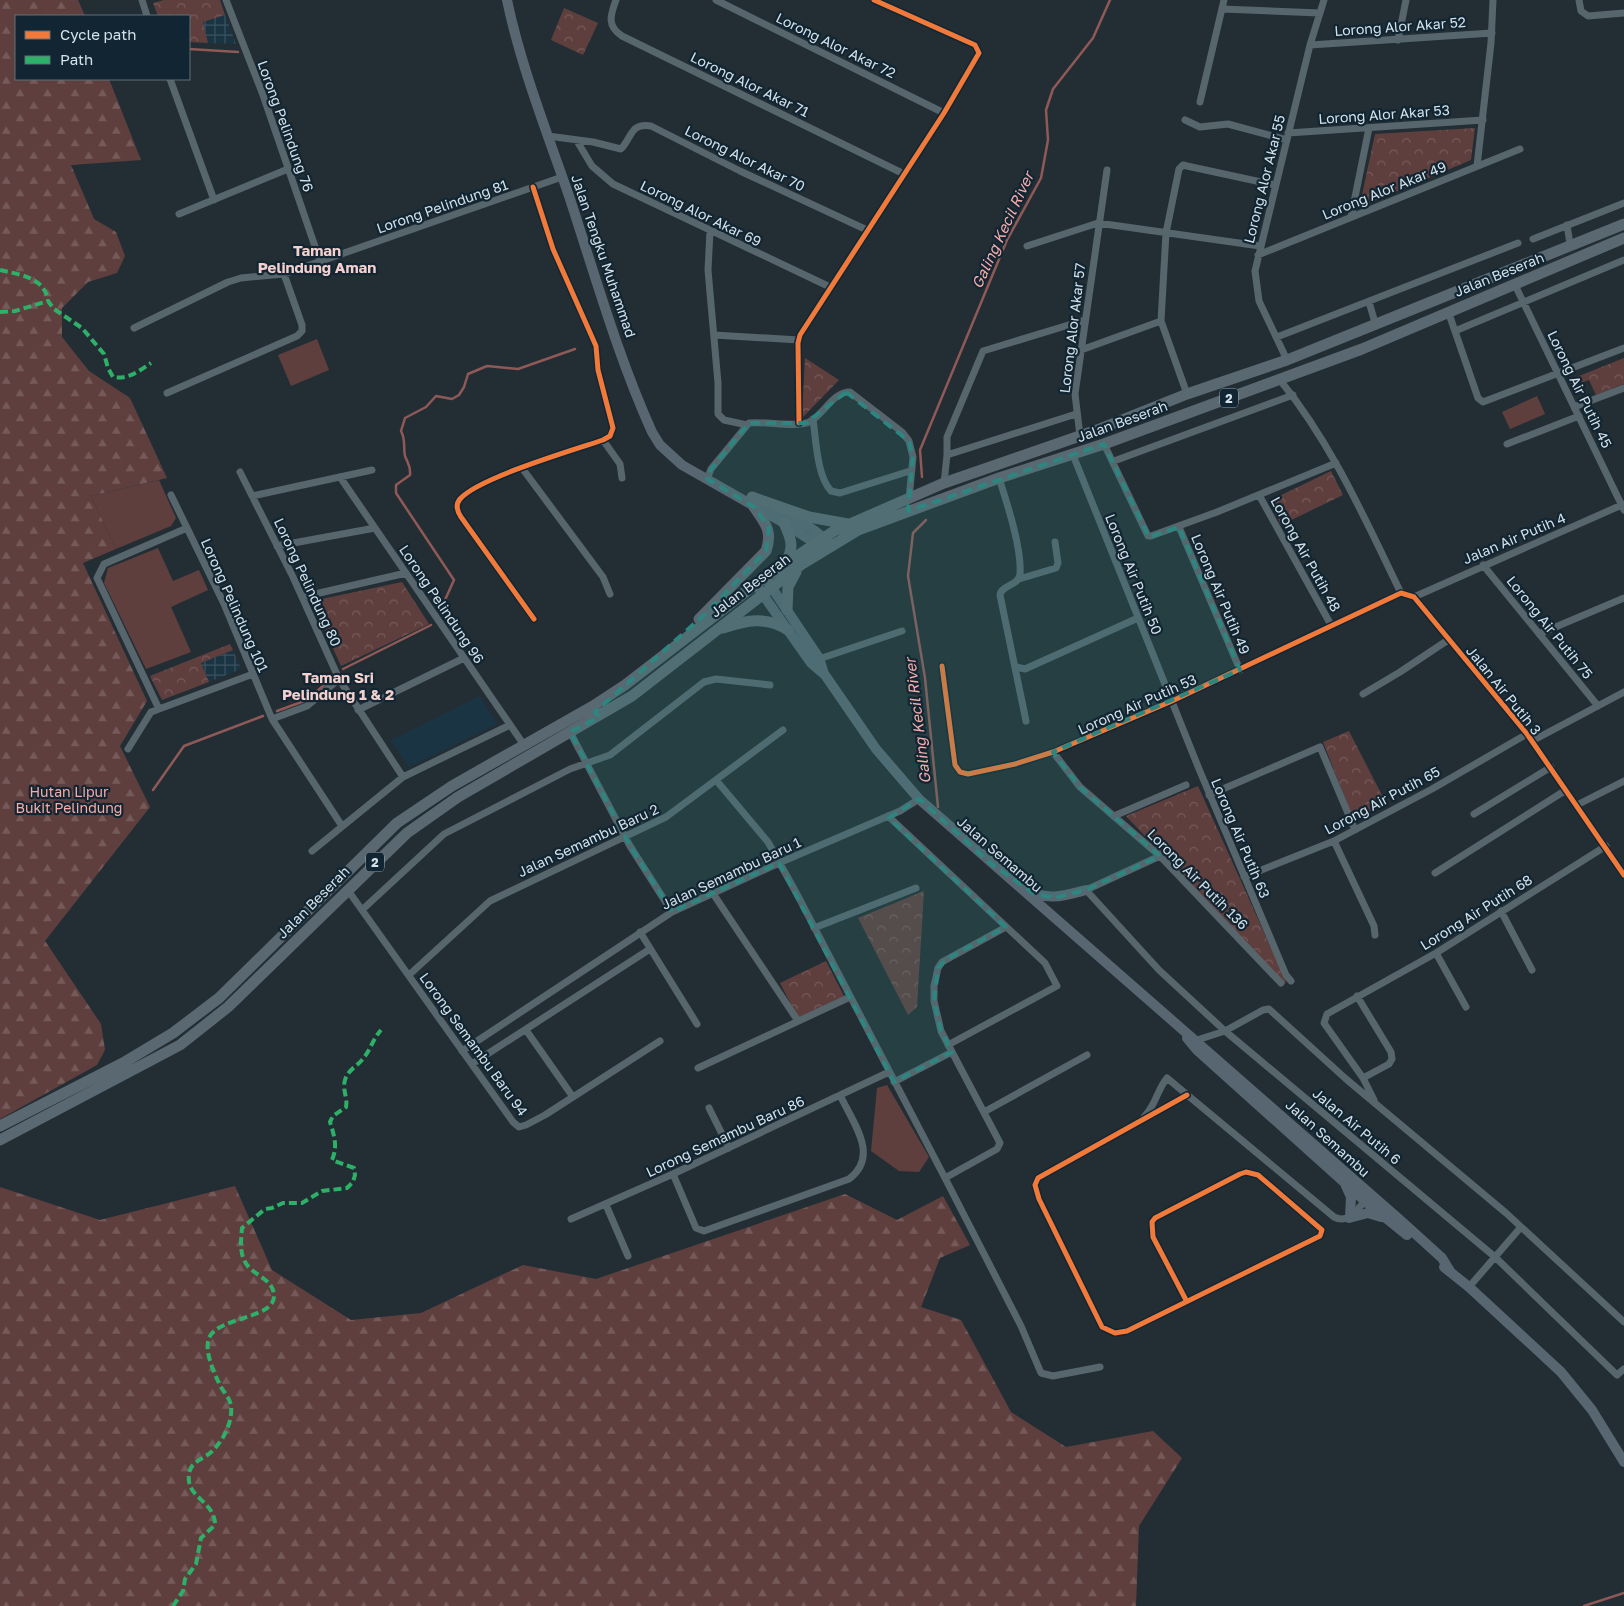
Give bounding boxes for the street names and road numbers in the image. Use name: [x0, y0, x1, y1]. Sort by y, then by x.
street label: Lorong Alor Akar 72: [773, 9, 899, 81]
street label: Lorong Alor Akar 52: [1334, 13, 1466, 39]
street label: Lorong Alor Akar 71: [688, 48, 812, 120]
street label: Lorong Pelindung 76: [254, 58, 318, 194]
street label: Lorong Alor Akar 53: [1318, 101, 1450, 127]
street label: Lorong Alor Akar 55: [1240, 113, 1288, 245]
street label: Lorong Alor Akar 70: [682, 122, 808, 194]
street label: Lorong Alor Akar 49: [1319, 157, 1449, 223]
street label: Jalan Tengku Muhammad: [568, 172, 640, 340]
street label: Lorong Pelindung 81: [374, 175, 510, 236]
street label: Lorong Alor Akar 69: [638, 176, 764, 250]
street label: Jalan Beserah: [1452, 248, 1546, 300]
street label: Lorong Alor Akar 57: [1056, 262, 1088, 394]
street label: Lorong Air Putih 45: [1544, 328, 1616, 450]
road number: 2: [1220, 388, 1238, 408]
street label: Jalan Beserah: [1074, 397, 1170, 445]
street label: Lorong Air Putih 48: [1267, 493, 1345, 615]
street label: Jalan Air Putih 4: [1460, 509, 1568, 567]
street label: Lorong Air Putih 50: [1102, 511, 1166, 637]
street label: Lorong Pelindung 80: [271, 515, 345, 649]
street label: Lorong Air Putih 49: [1188, 531, 1254, 657]
street label: Lorong Pelindung 101: [198, 535, 272, 675]
street label: Lorong Pelindung 96: [396, 541, 488, 667]
street label: Jalan Beserah: [707, 550, 793, 620]
street label: Lorong Air Putih 75: [1503, 572, 1597, 682]
street label: Jalan Air Putih 3: [1463, 642, 1545, 738]
street label: Lorong Air Putih 53: [1075, 670, 1199, 738]
street label: Lorong Air Putih 65: [1321, 762, 1443, 838]
street label: Lorong Air Putih 63: [1208, 776, 1274, 900]
street label: Jalan Semambu Baru 2: [515, 800, 661, 880]
street label: Jalan Semambu: [954, 812, 1046, 896]
street label: Lorong Air Putih 136: [1144, 825, 1252, 933]
street label: Jalan Semambu Baru 1: [659, 833, 804, 913]
road number: 2: [366, 852, 384, 872]
street label: Jalan Beserah: [273, 862, 353, 942]
street label: Lorong Air Putih 68: [1417, 871, 1535, 953]
street label: Lorong Semambu Baru 94: [416, 969, 532, 1119]
street label: Jalan Air Putih 6: [1309, 1084, 1405, 1168]
street label: Lorong Semambu Baru 86: [643, 1092, 807, 1180]
street label: Jalan Semambu: [1283, 1096, 1373, 1180]

